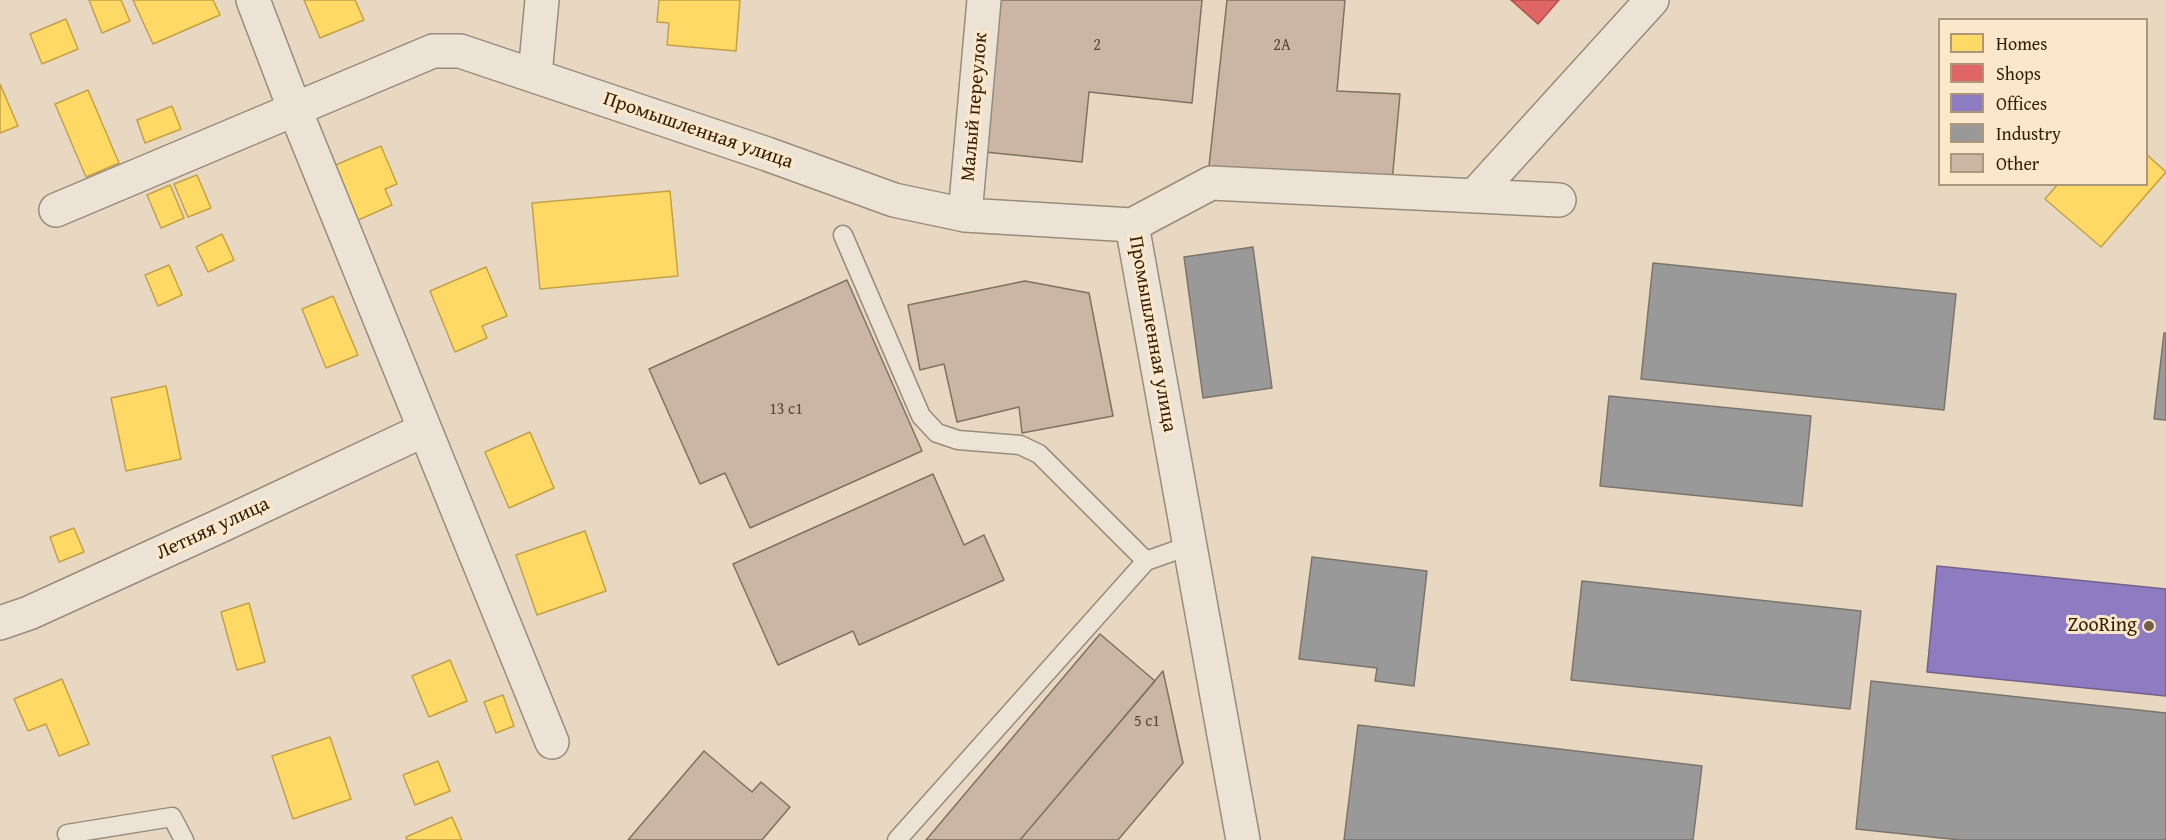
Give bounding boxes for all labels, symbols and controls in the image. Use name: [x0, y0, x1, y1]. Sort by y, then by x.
legend: [1938, 18, 2148, 186]
text: Homes: [1996, 30, 2047, 57]
street label: Малый переулок: [957, 32, 993, 182]
house number: 2: [1093, 36, 1101, 56]
house number: 2А: [1273, 36, 1291, 56]
text: Shops: [1996, 60, 2041, 87]
street label: Промышленная улица: [600, 87, 796, 175]
text: Offices: [1996, 90, 2047, 117]
text: Industry: [1996, 120, 2061, 147]
text: Other: [1996, 150, 2039, 177]
street label: Промышленная улица: [1123, 234, 1181, 434]
house number: 13 с1: [769, 400, 803, 420]
street label: Летняя улица: [153, 492, 273, 566]
place label: ZooRing: [2068, 614, 2137, 638]
marker: ZooRing: [2142, 619, 2156, 633]
house number: 5 с1: [1134, 712, 1160, 732]

